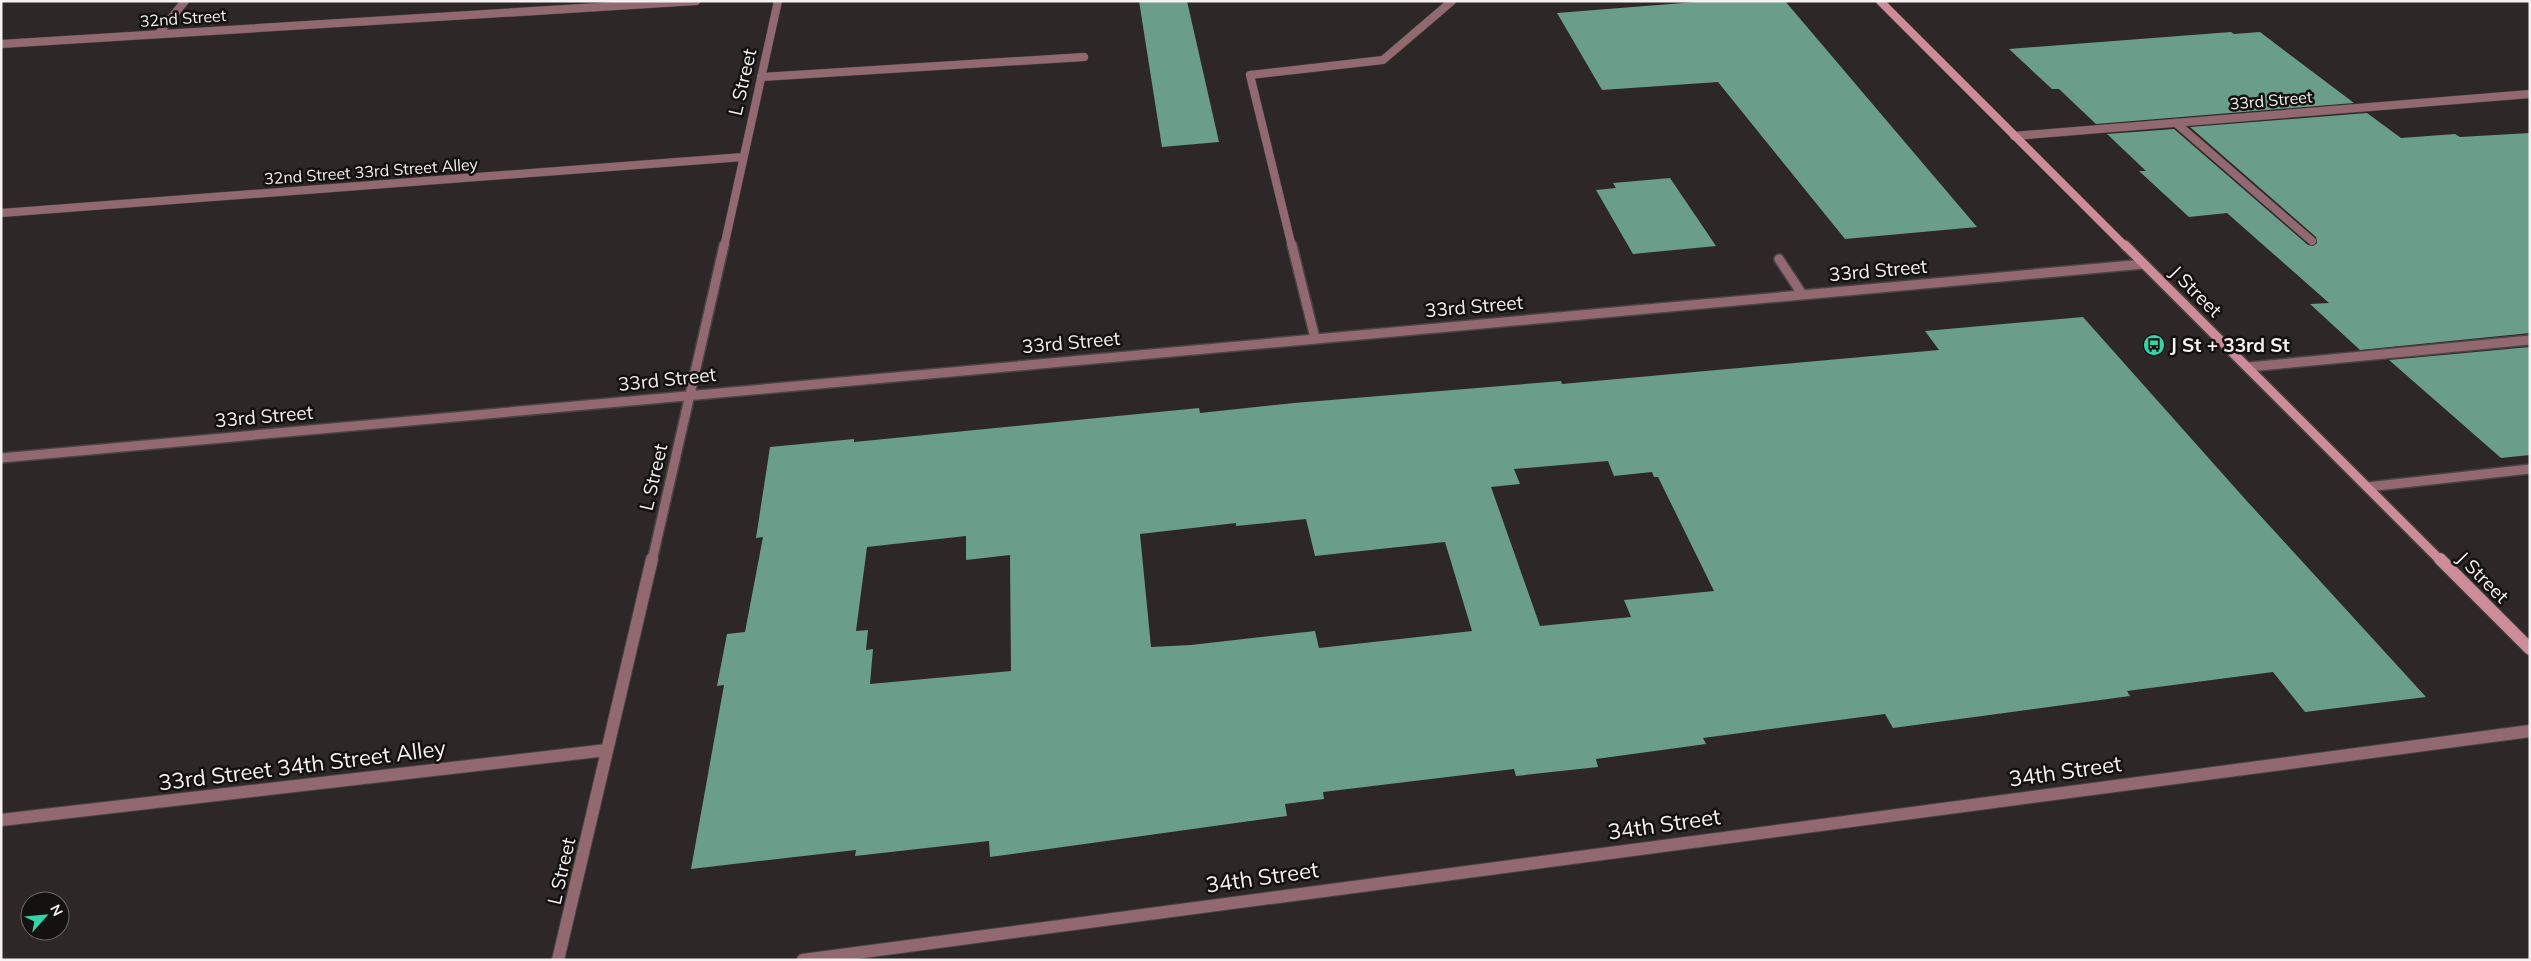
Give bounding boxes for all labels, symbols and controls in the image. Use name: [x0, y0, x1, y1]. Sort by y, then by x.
street label: 32nd Street: [139, 5, 227, 31]
street label: L Street: [723, 46, 761, 118]
street label: 33rd Street: [2229, 86, 2314, 114]
street label: 32nd Street 33rd Street Alley: [263, 154, 479, 188]
street label: 33rd Street: [1828, 254, 1928, 286]
street label: J Street: [2165, 260, 2227, 322]
street label: 33rd Street: [1424, 290, 1524, 322]
street label: 33rd Street: [1021, 326, 1121, 358]
bus stop icon: J St + 33rd St: [2142, 333, 2166, 357]
place label: J St + 33rd St: [2170, 333, 2290, 357]
street label: 33rd Street: [617, 362, 718, 396]
street label: 33rd Street: [214, 400, 314, 432]
street label: L Street: [634, 441, 672, 513]
street label: J Street: [2452, 546, 2514, 608]
street label: 33rd Street 34th Street Alley: [157, 733, 448, 797]
street label: 34th Street: [2007, 749, 2123, 793]
street label: 34th Street: [1606, 802, 1722, 846]
street label: L Street: [542, 835, 580, 907]
street label: 34th Street: [1204, 855, 1320, 899]
north arrow: [20, 891, 70, 941]
text: N: [46, 901, 67, 919]

